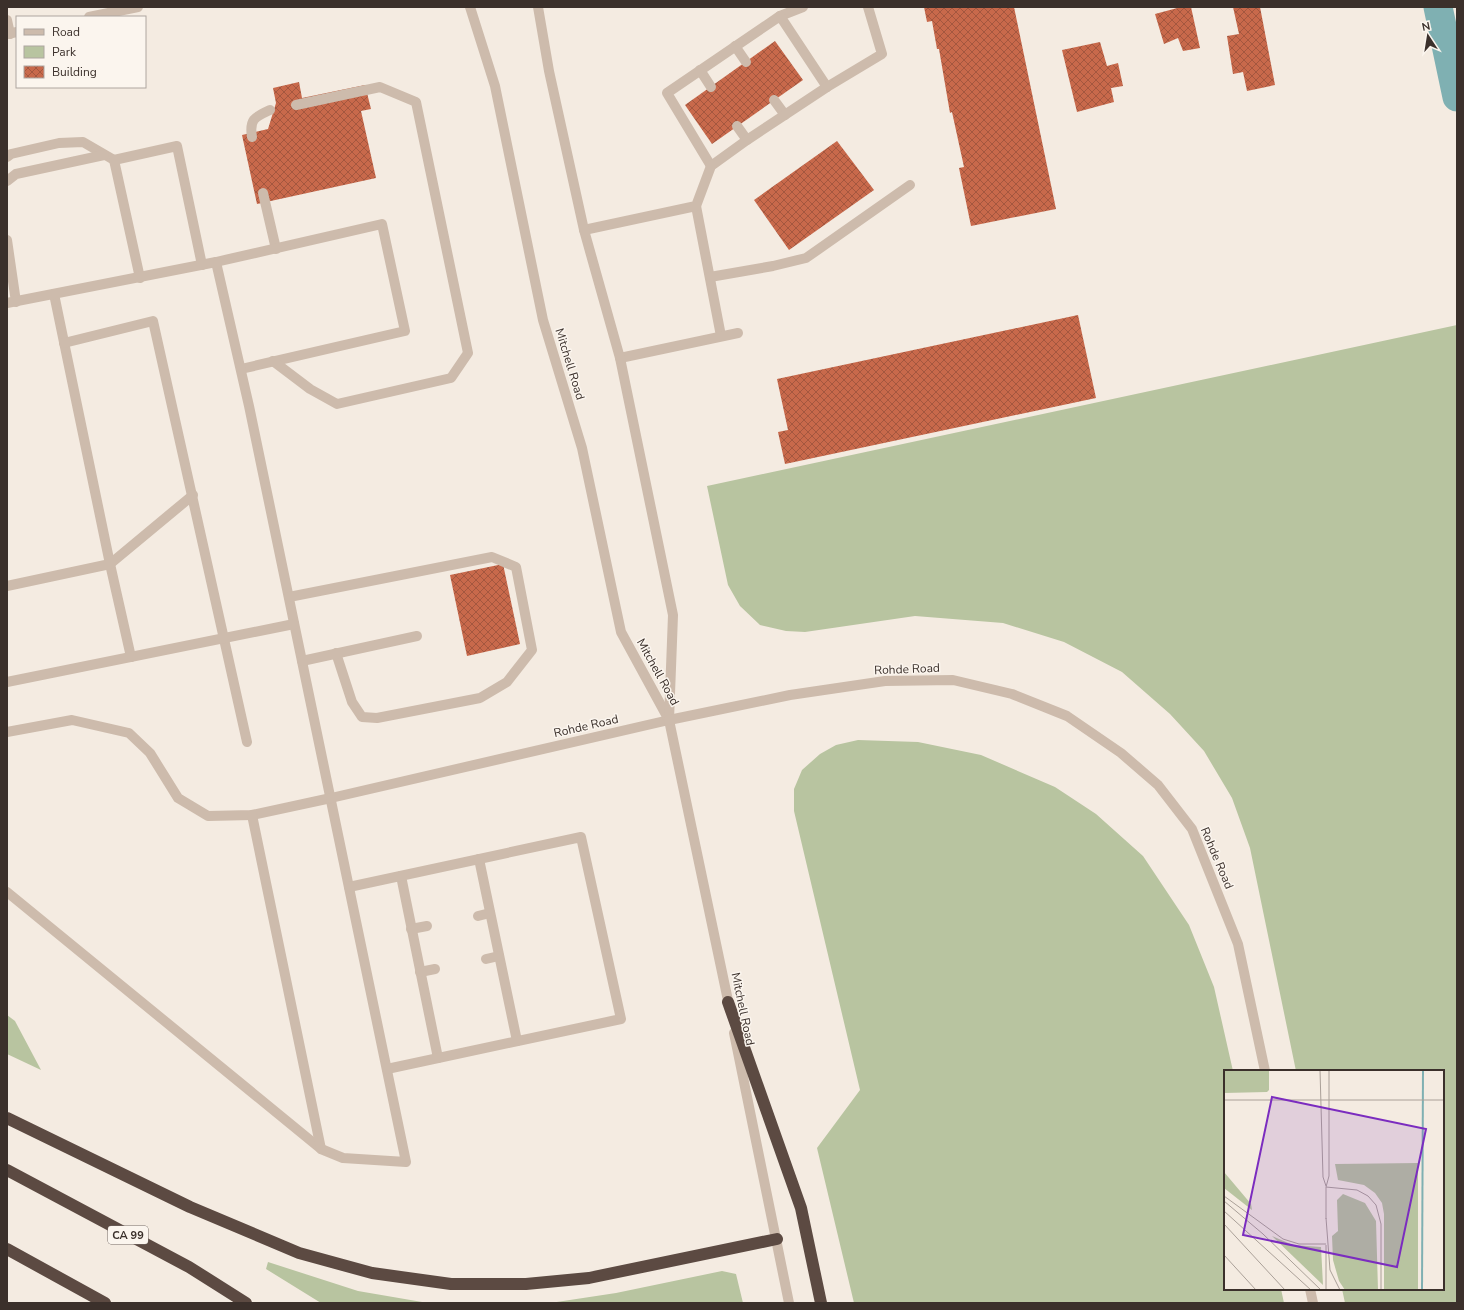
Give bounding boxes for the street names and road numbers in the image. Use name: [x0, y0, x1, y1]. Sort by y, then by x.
street label: Mitchell Road: [552, 326, 588, 402]
street label: Mitchell Road: [633, 636, 683, 708]
street label: Rohde Road: [874, 660, 940, 678]
street label: Rohde Road: [552, 711, 620, 741]
street label: Rohde Road: [1197, 825, 1237, 891]
street label: Mitchell Road: [727, 971, 759, 1047]
road number: CA 99: [108, 1226, 148, 1244]

